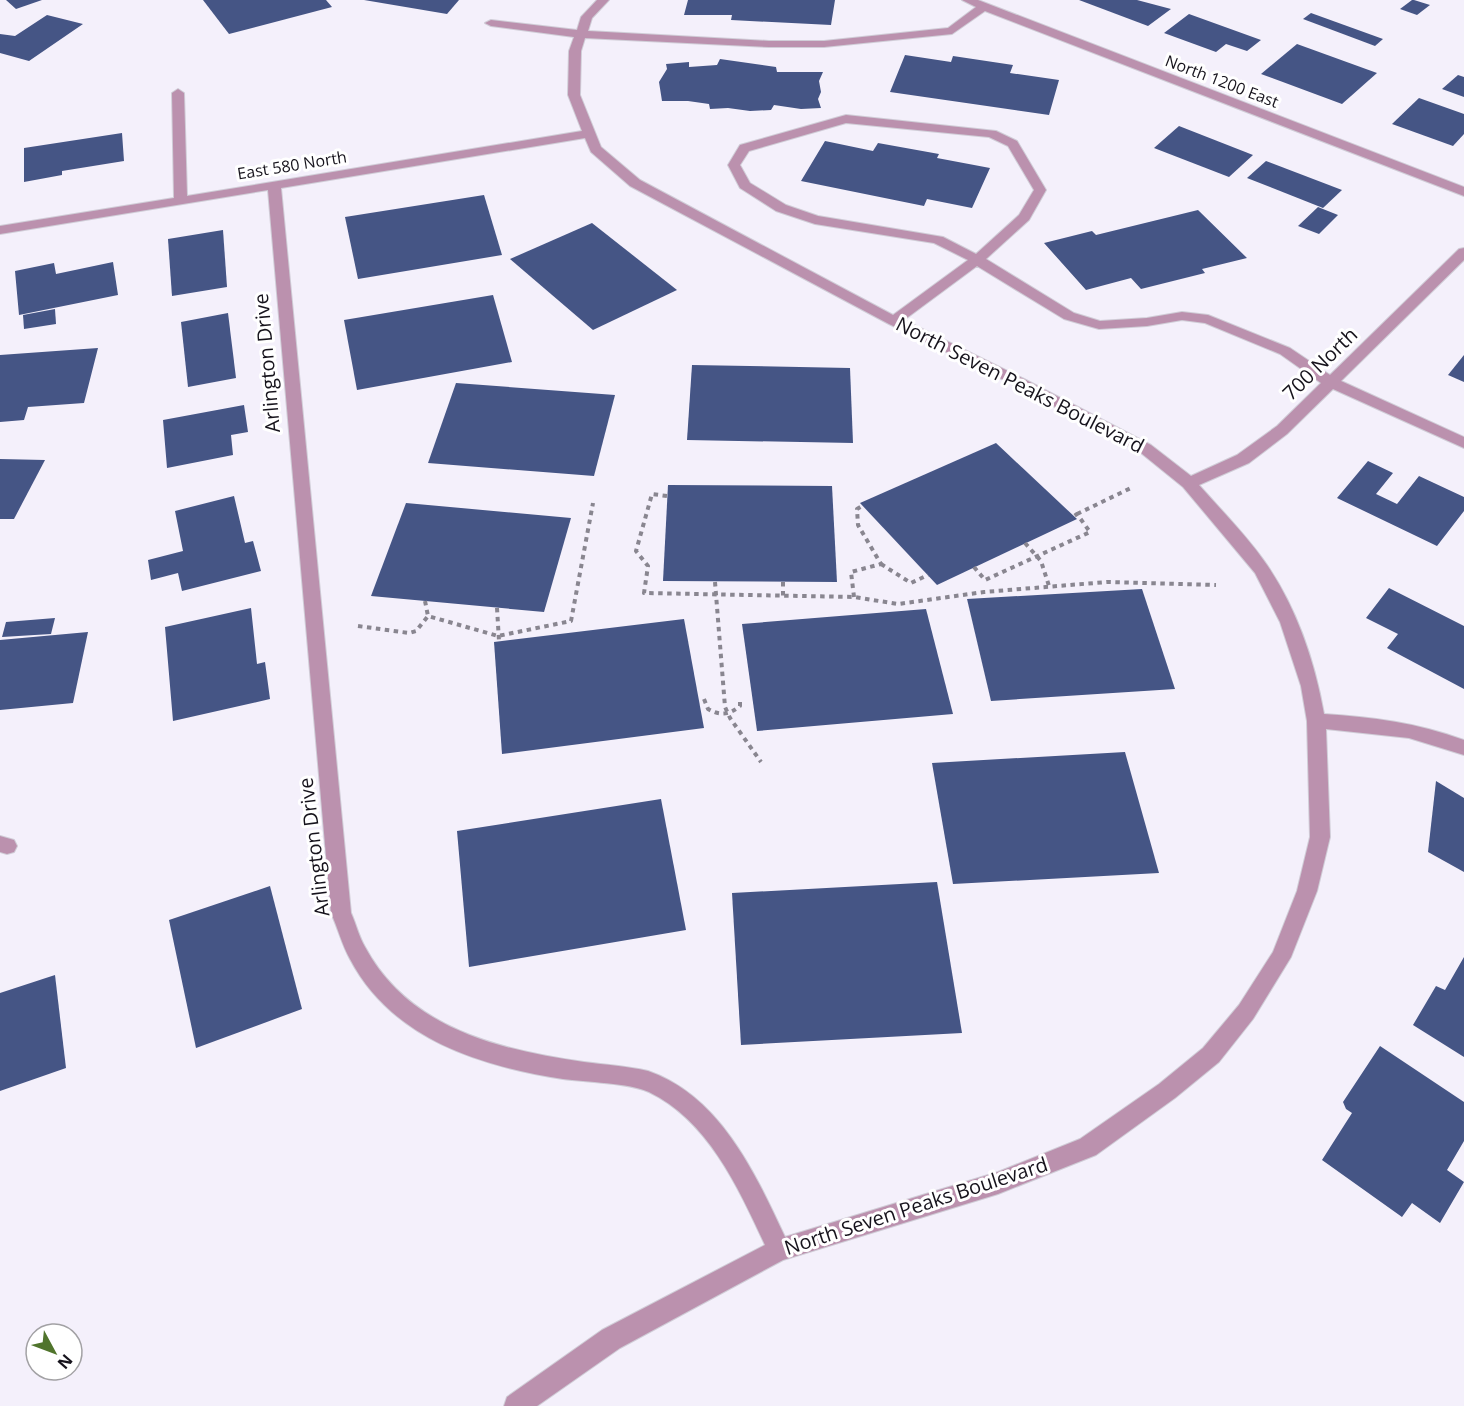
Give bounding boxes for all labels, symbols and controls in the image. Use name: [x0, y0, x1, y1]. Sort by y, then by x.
street label: North 1200 East: [1162, 49, 1282, 113]
street label: East 580 North: [236, 145, 348, 185]
street label: Arlington Drive: [247, 292, 286, 434]
street label: North Seven Peaks Boulevard: [891, 310, 1149, 459]
street label: 700 North: [1276, 321, 1363, 406]
street label: Arlington Drive: [292, 776, 335, 918]
street label: North Seven Peaks Boulevard: [781, 1150, 1051, 1261]
north arrow: [24, 1322, 84, 1382]
text: N: [53, 1350, 78, 1374]

